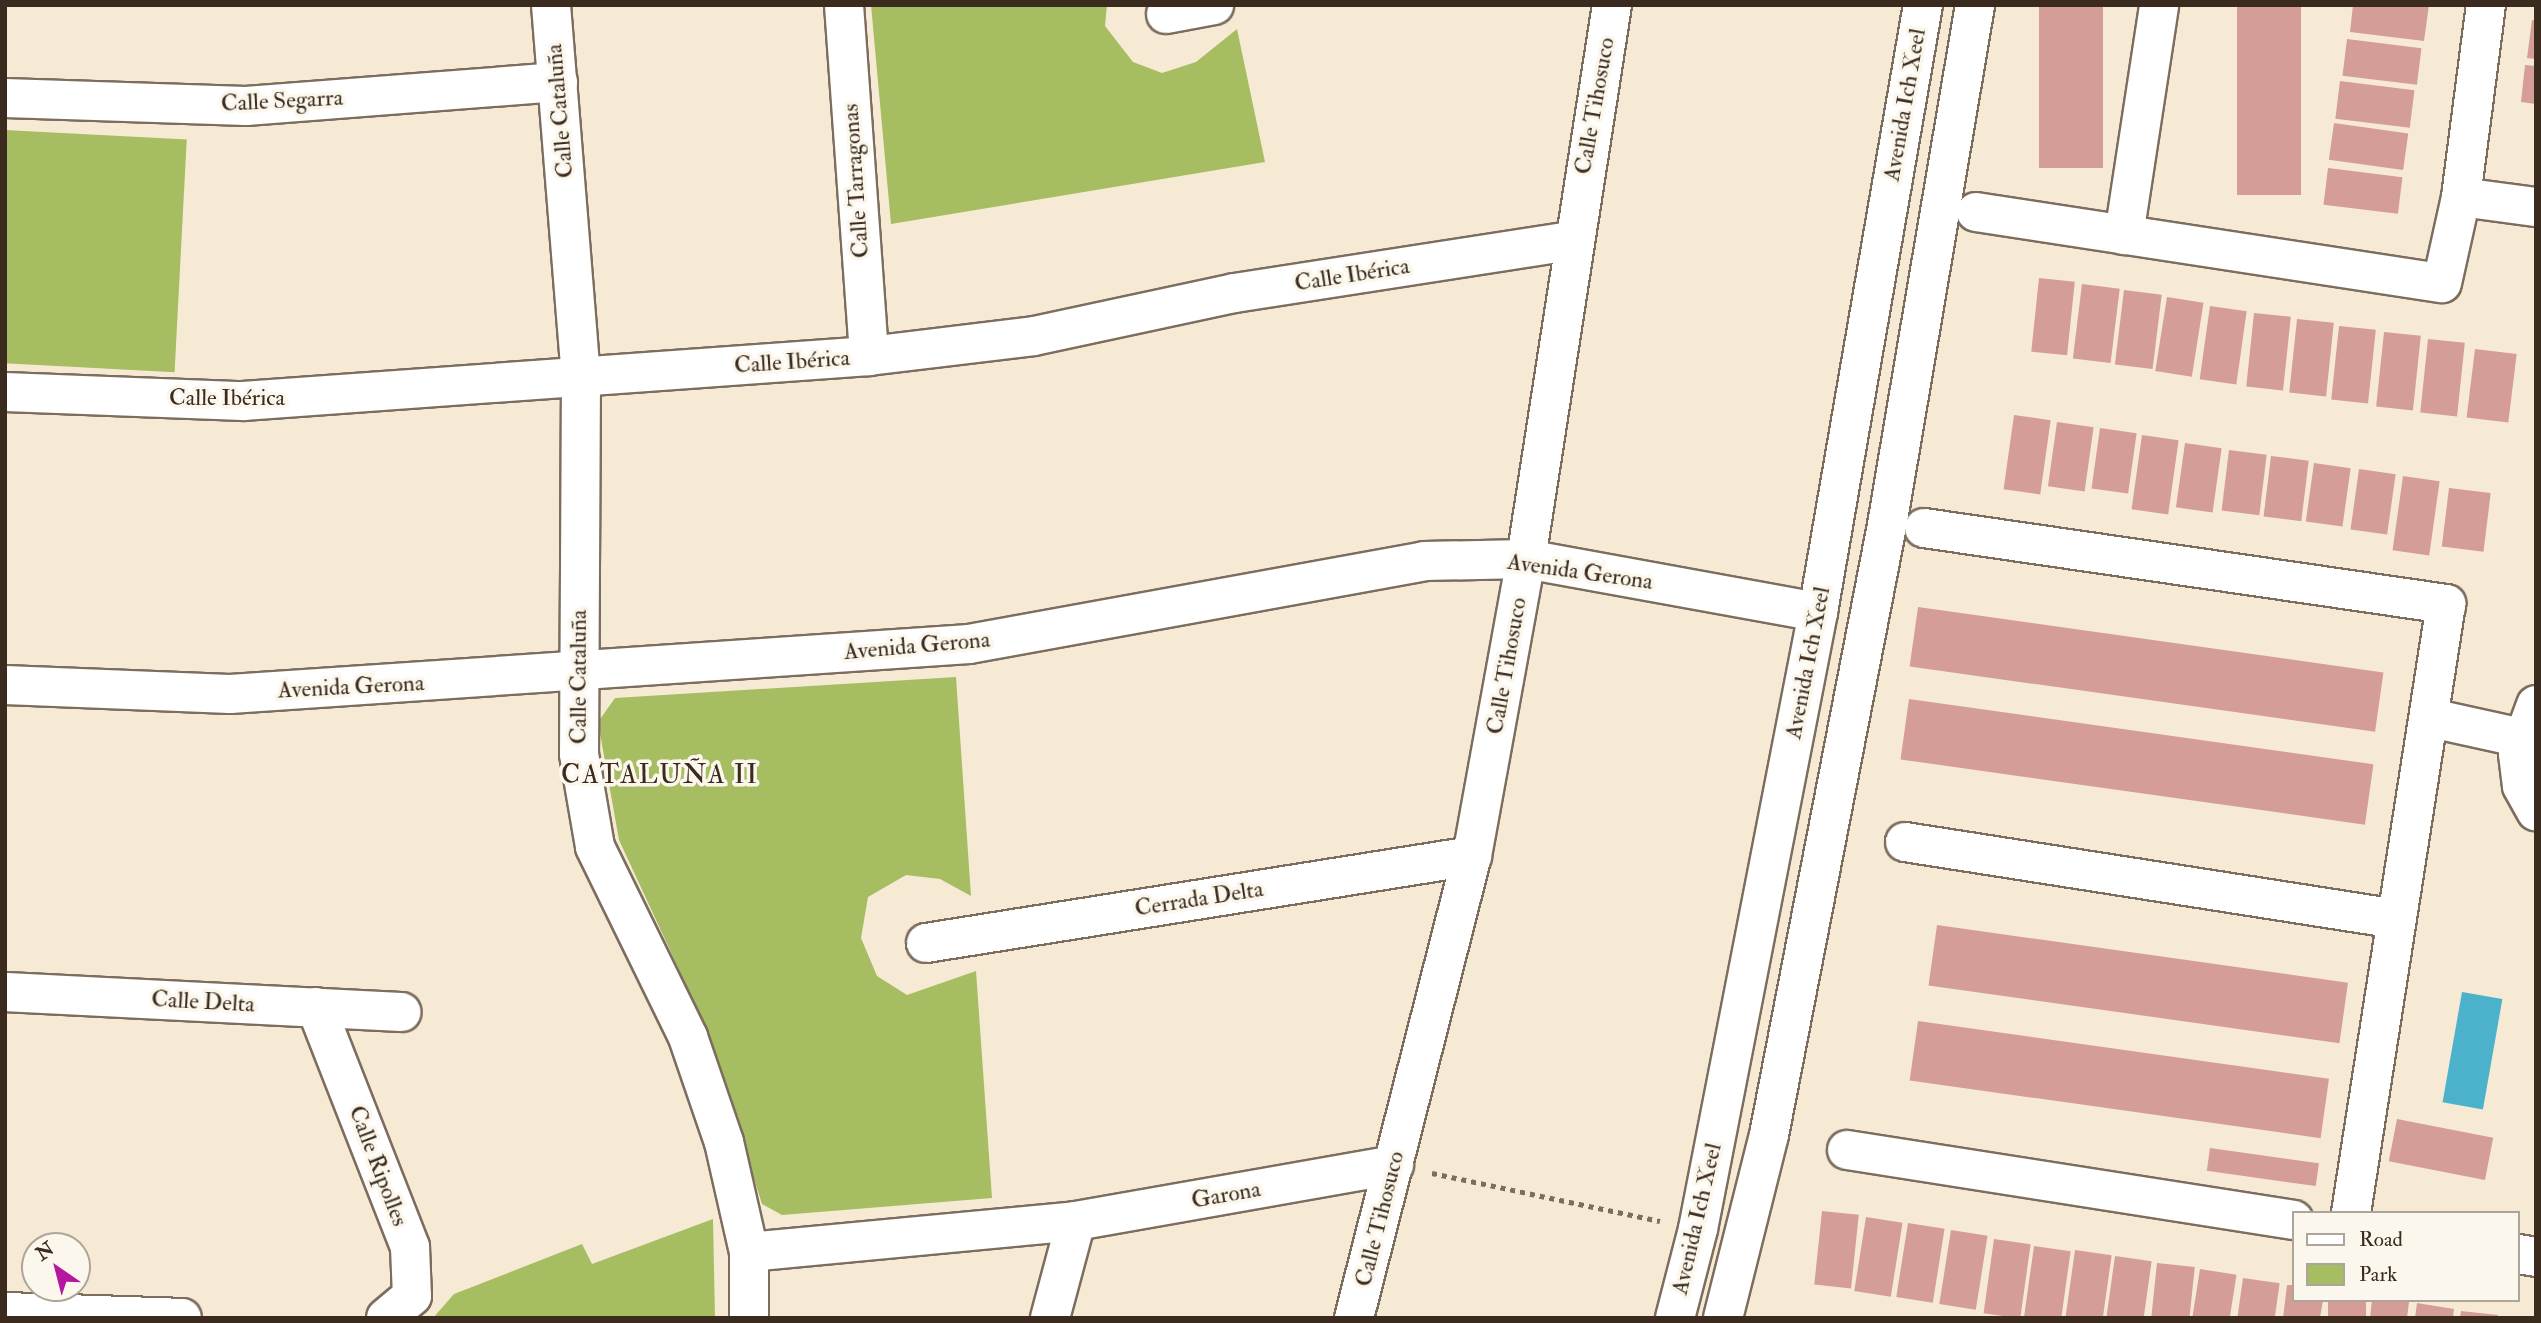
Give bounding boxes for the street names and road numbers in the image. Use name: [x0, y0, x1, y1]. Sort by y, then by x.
street label: Avenida Ich Xeel: [1878, 26, 1932, 184]
street label: Calle Tihosuco: [1569, 35, 1621, 177]
street label: Calle Cataluña: [540, 43, 580, 179]
street label: Calle Segarra: [220, 84, 344, 118]
street label: Calle Tarragonas: [837, 103, 875, 259]
street label: Calle Ibérica: [1293, 252, 1411, 298]
street label: Calle Ibérica: [733, 344, 851, 380]
street label: Calle Ibérica: [169, 384, 285, 412]
street label: Avenida Gerona: [1505, 548, 1655, 596]
street label: Avenida Ich Xeel: [1780, 584, 1836, 742]
street label: Calle Tihosuco: [1481, 595, 1533, 737]
street label: Calle Cataluña: [565, 610, 593, 744]
street label: Avenida Gerona: [843, 626, 991, 666]
street label: Avenida Gerona: [277, 669, 425, 705]
street label: Cerrada Delta: [1133, 875, 1265, 923]
street label: Calle Delta: [151, 986, 255, 1018]
street label: Calle Ripolles: [342, 1102, 414, 1230]
street label: Avenida Ich Xeel: [1666, 1141, 1728, 1297]
street label: Calle Tihosuco: [1350, 1148, 1410, 1290]
street label: Garona: [1189, 1175, 1263, 1215]

